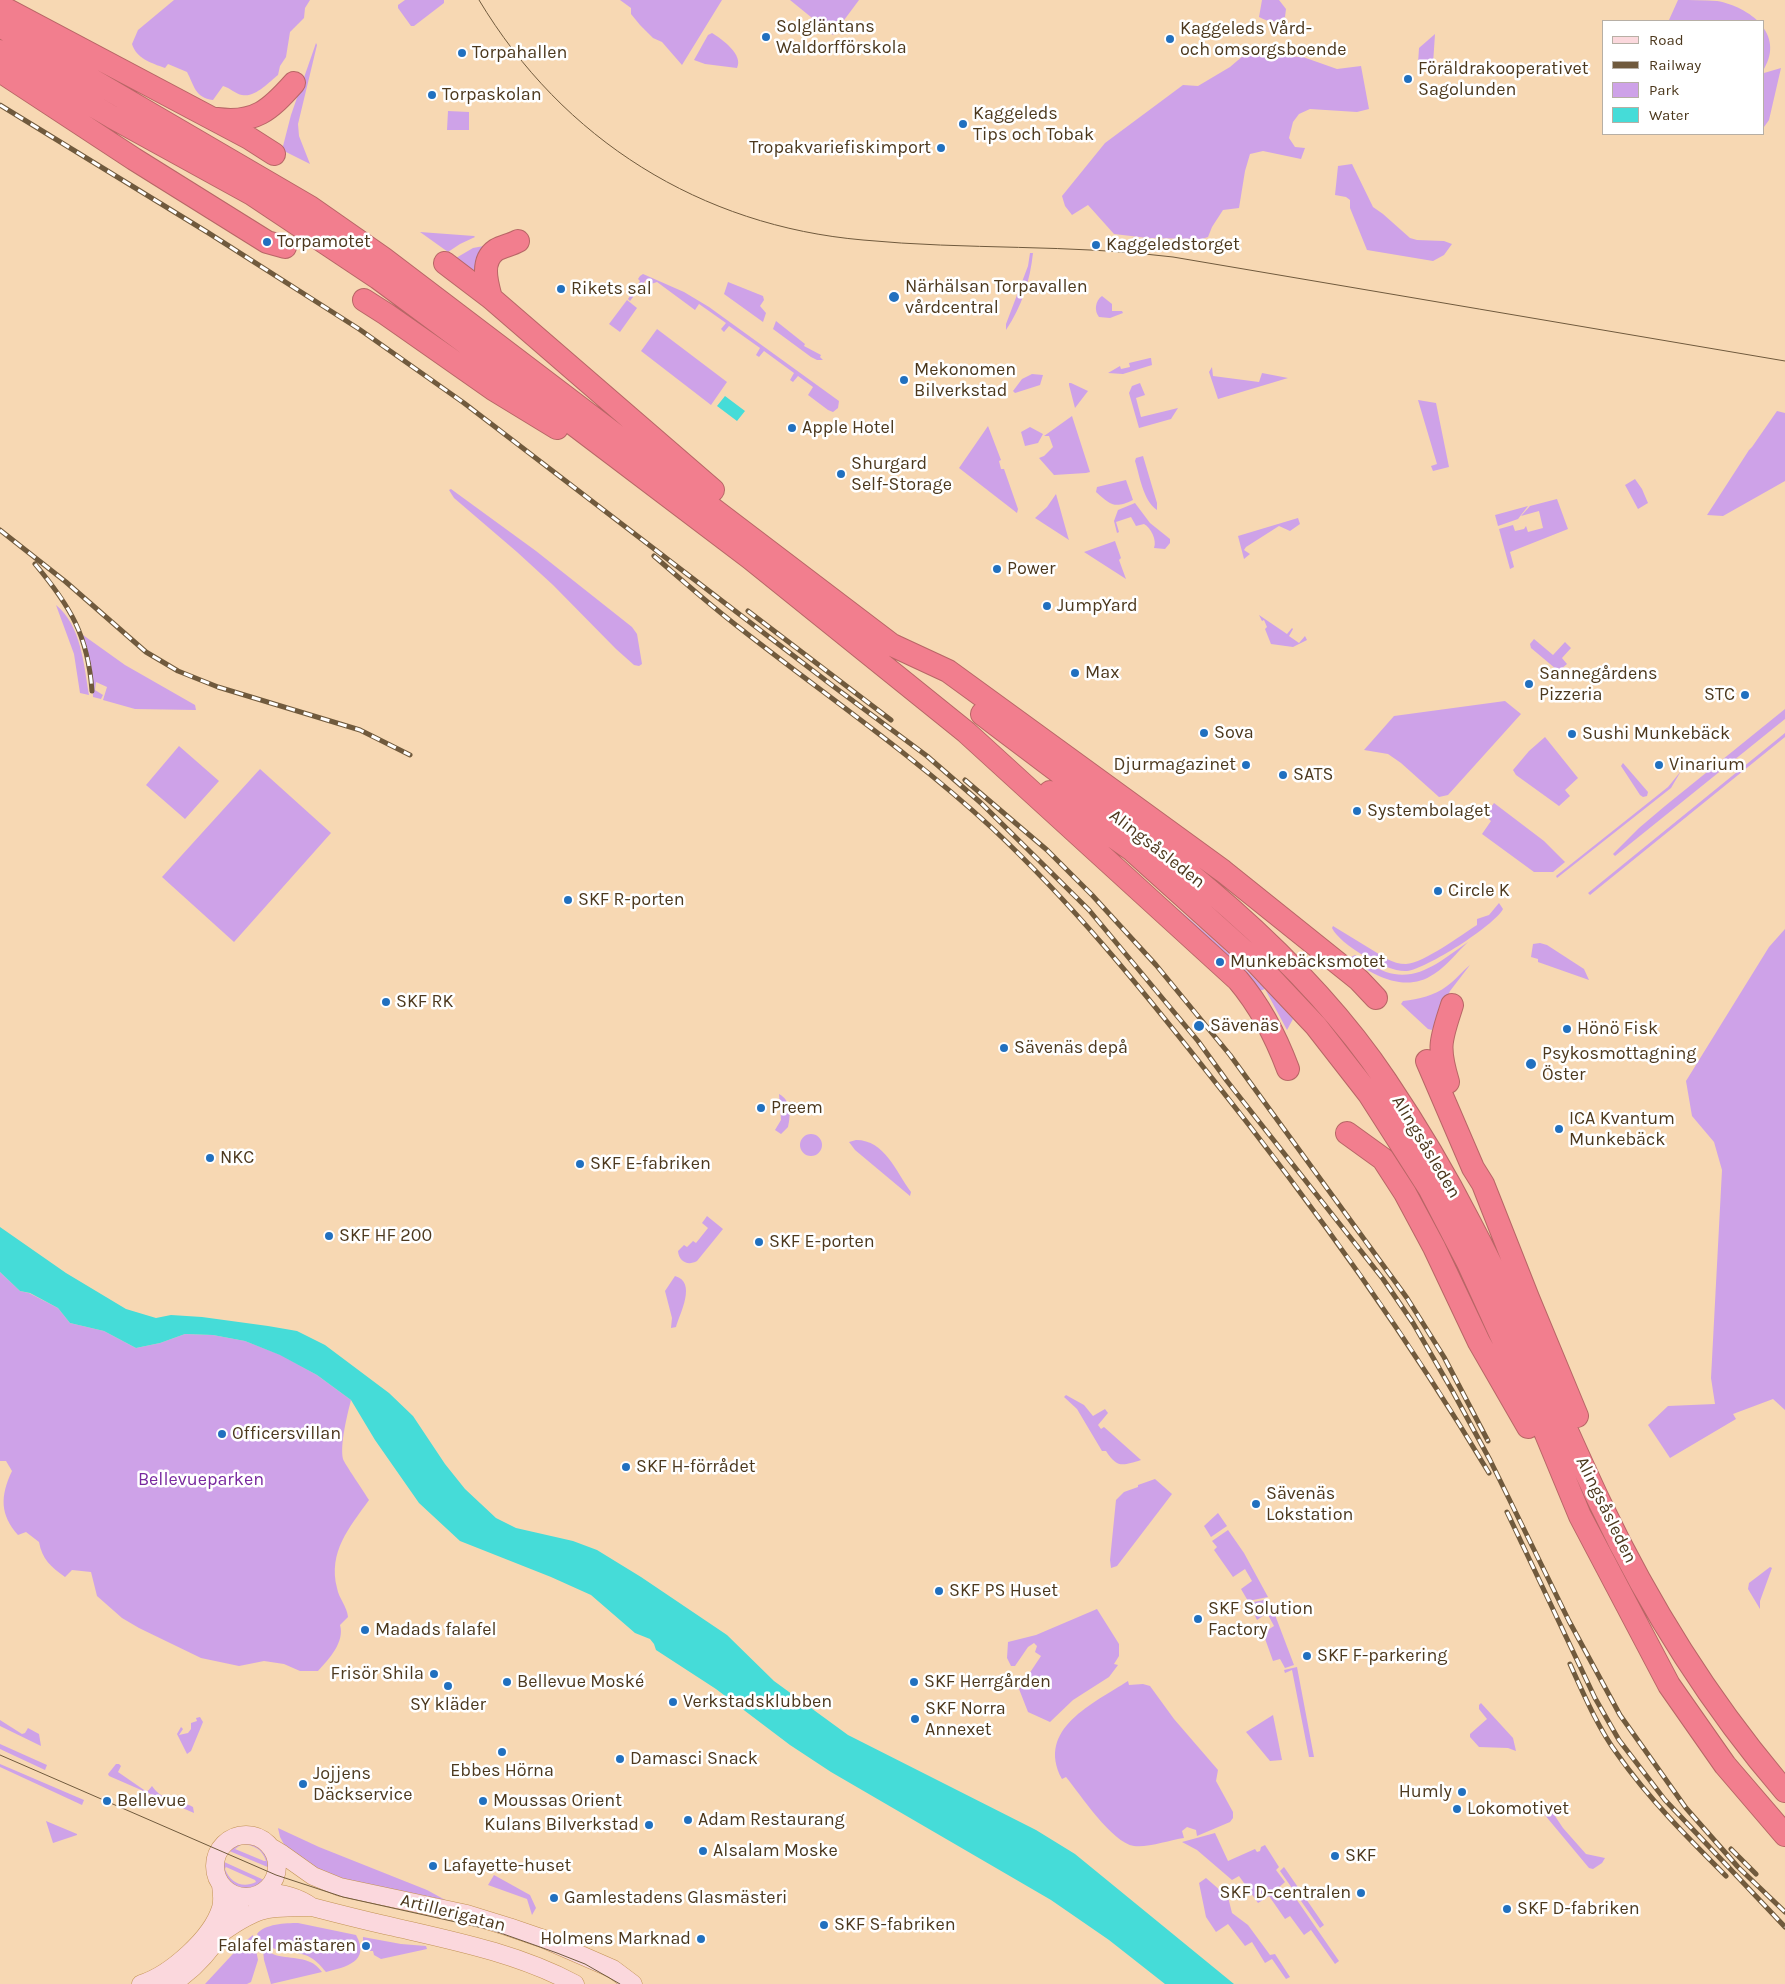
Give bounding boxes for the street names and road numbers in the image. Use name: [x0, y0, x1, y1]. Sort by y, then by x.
street label: Alingsåsleden: [1105, 805, 1209, 893]
street label: Alingsåsleden: [1387, 1092, 1465, 1202]
street label: Alingsåsleden: [1571, 1453, 1641, 1567]
street label: Artillerigatan: [398, 1889, 508, 1937]

